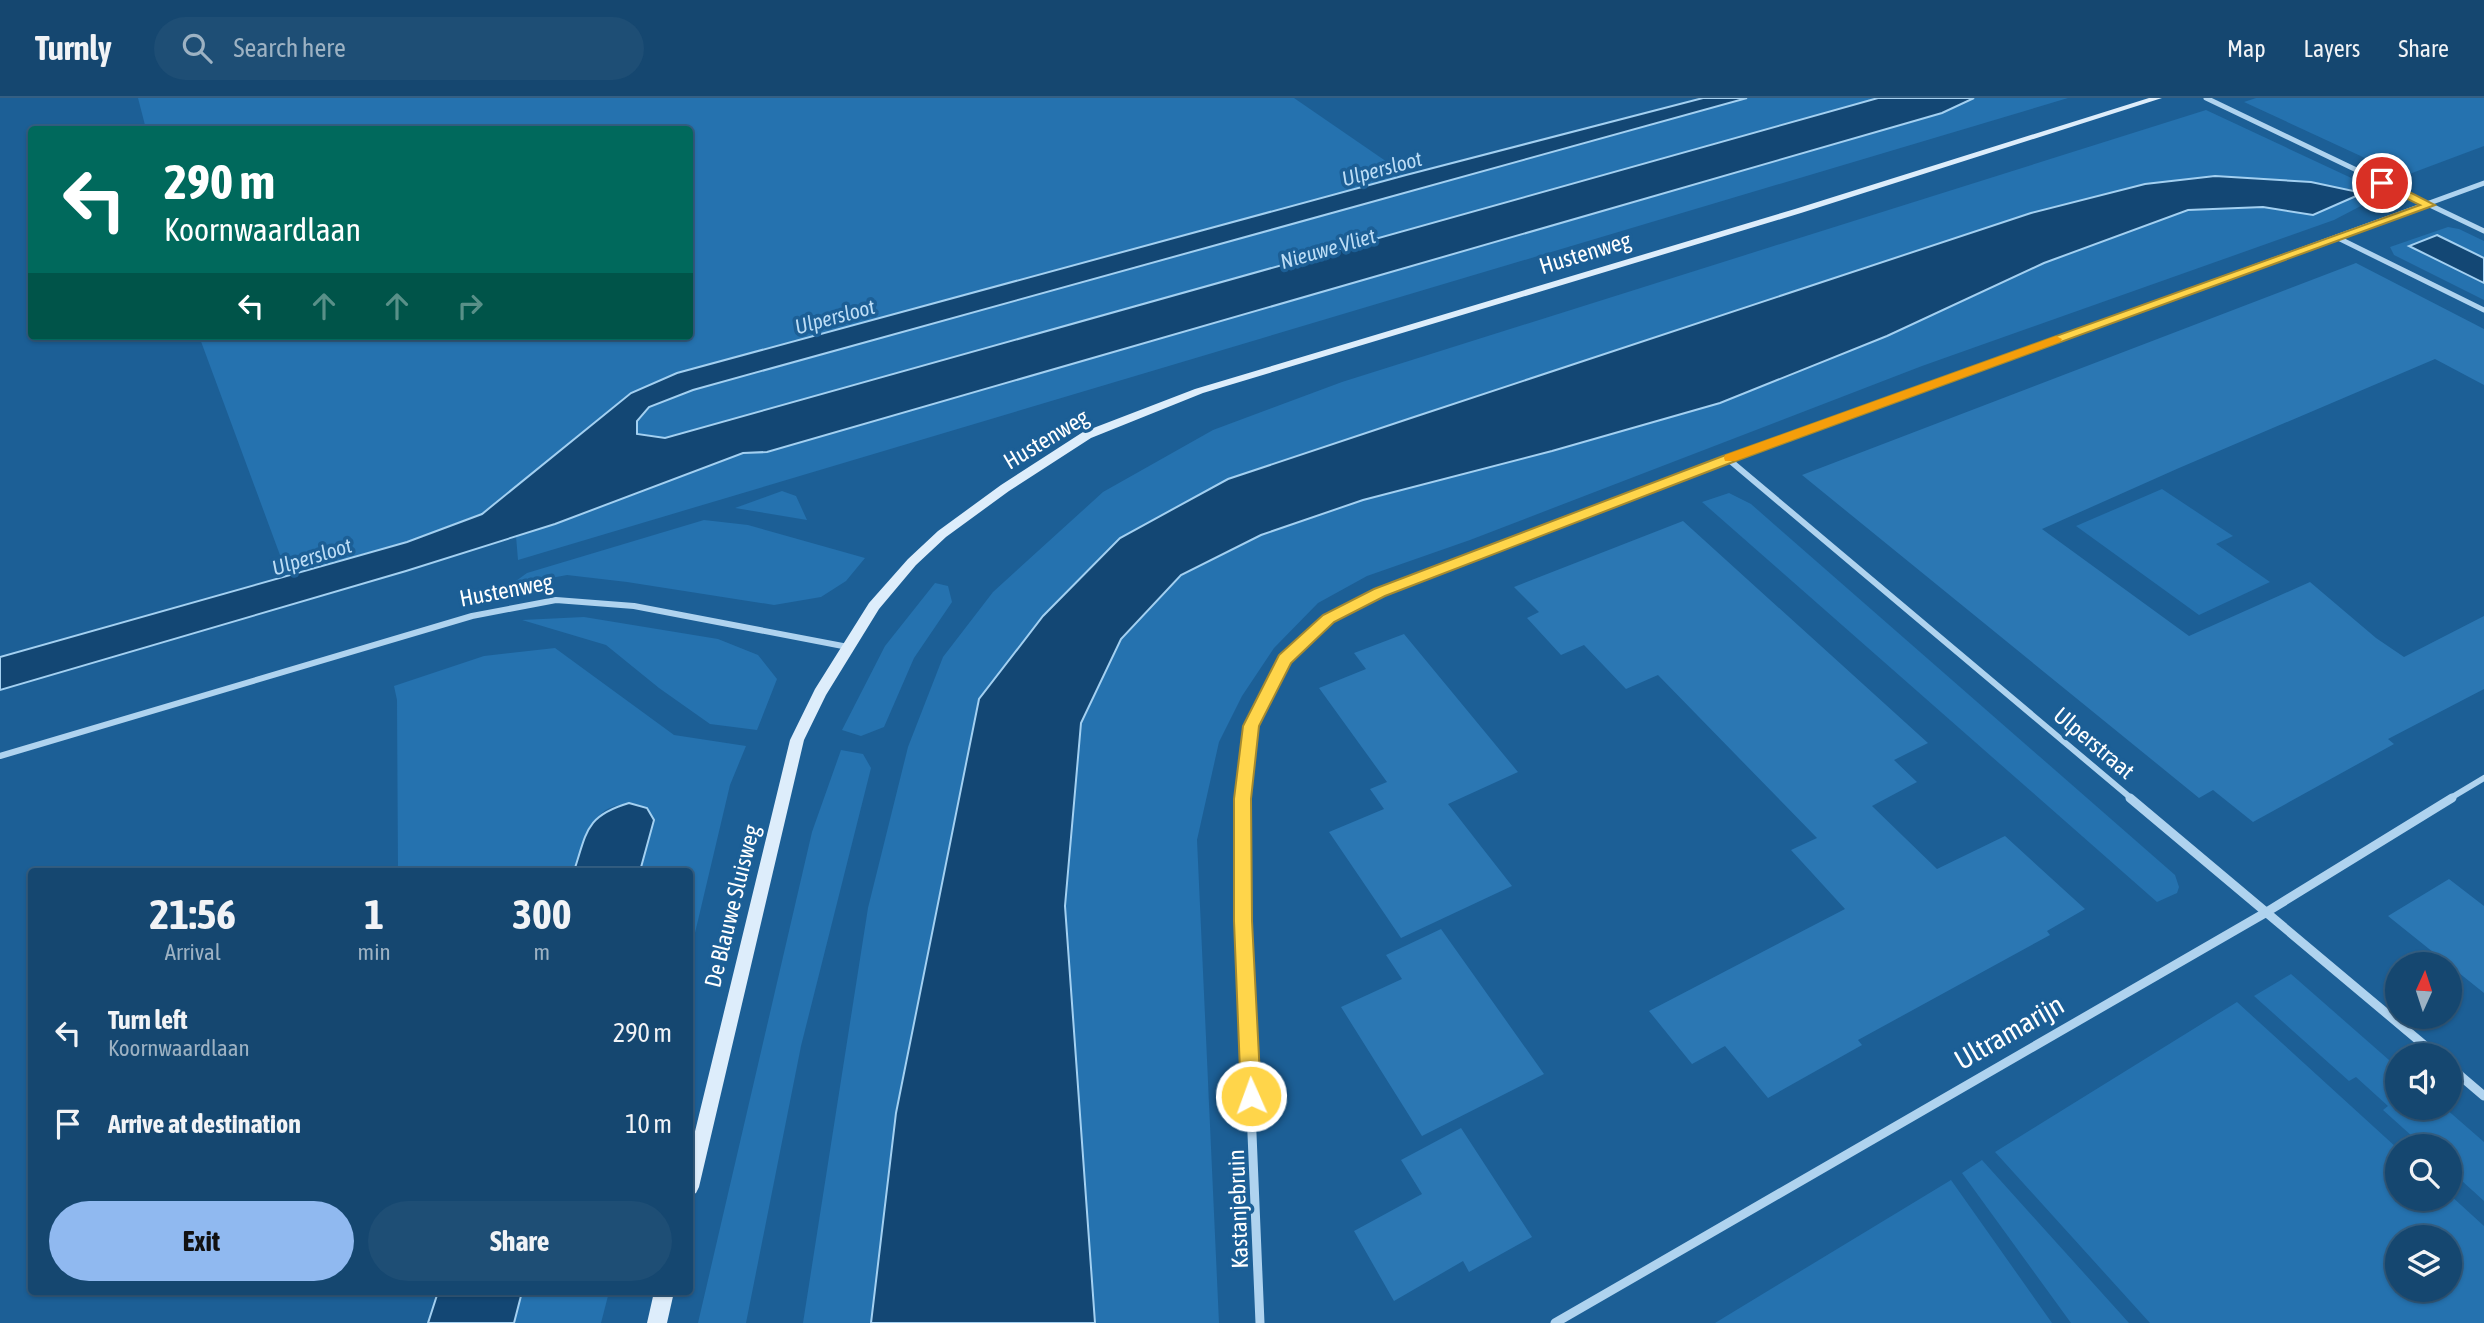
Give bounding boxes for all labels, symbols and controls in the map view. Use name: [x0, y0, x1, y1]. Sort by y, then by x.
search box: [154, 17, 644, 80]
text: Turnly: [35, 29, 112, 67]
icon: search: [178, 29, 216, 67]
text: Search here: [234, 33, 346, 63]
text: Map: [2227, 35, 2266, 62]
text: Layers: [2304, 35, 2360, 62]
text: Share: [2398, 35, 2449, 62]
water label: Ulpersloot: [1339, 146, 1424, 190]
text: 290 m: [164, 153, 275, 209]
pin: [2352, 153, 2412, 213]
icon: left: [49, 154, 140, 245]
icon: arrive: [2363, 164, 2401, 202]
text: Koornwaardlaan: [164, 211, 361, 248]
water label: Nieuwe Vliet: [1277, 223, 1378, 273]
street label: Hustenweg: [1536, 227, 1634, 279]
icon: left: [232, 287, 270, 325]
icon: ahead: [305, 287, 343, 325]
icon: ahead: [378, 287, 416, 325]
icon: right: [451, 287, 489, 325]
water label: Ulpersloot: [792, 294, 877, 338]
street label: Hustenweg: [999, 403, 1093, 474]
water label: Ulpersloot: [269, 533, 354, 580]
street label: Hustenweg: [457, 568, 555, 612]
street label: Ulperstraat: [2049, 702, 2139, 784]
street label: De Blauwe Sluisweg: [699, 822, 765, 990]
text: 21:56: [150, 890, 236, 938]
text: 1: [364, 890, 384, 938]
text: 300: [512, 890, 571, 938]
text: Arrival: [165, 939, 221, 965]
text: min: [358, 939, 391, 965]
text: m: [534, 939, 550, 965]
north arrow: [2385, 952, 2462, 1029]
map controls: [2385, 952, 2462, 1302]
street label: Ultramarijn: [1949, 988, 2069, 1076]
text: Turn left: [108, 1005, 188, 1035]
icon: left: [49, 1014, 87, 1052]
text: 290 m: [613, 1018, 672, 1048]
text: Koornwaardlaan: [108, 1035, 250, 1061]
button: sound: [2385, 1043, 2462, 1120]
position arrow: [1214, 1059, 1288, 1133]
icon: arrive: [49, 1105, 87, 1143]
text: Arrive at destination: [108, 1109, 301, 1139]
text: 10 m: [625, 1109, 672, 1139]
button: search: [2385, 1134, 2462, 1211]
street label: Kastanjebruin: [1223, 1149, 1253, 1269]
button: Exit: [49, 1201, 354, 1281]
button: Share: [368, 1201, 672, 1281]
button: layers: [2385, 1225, 2462, 1302]

